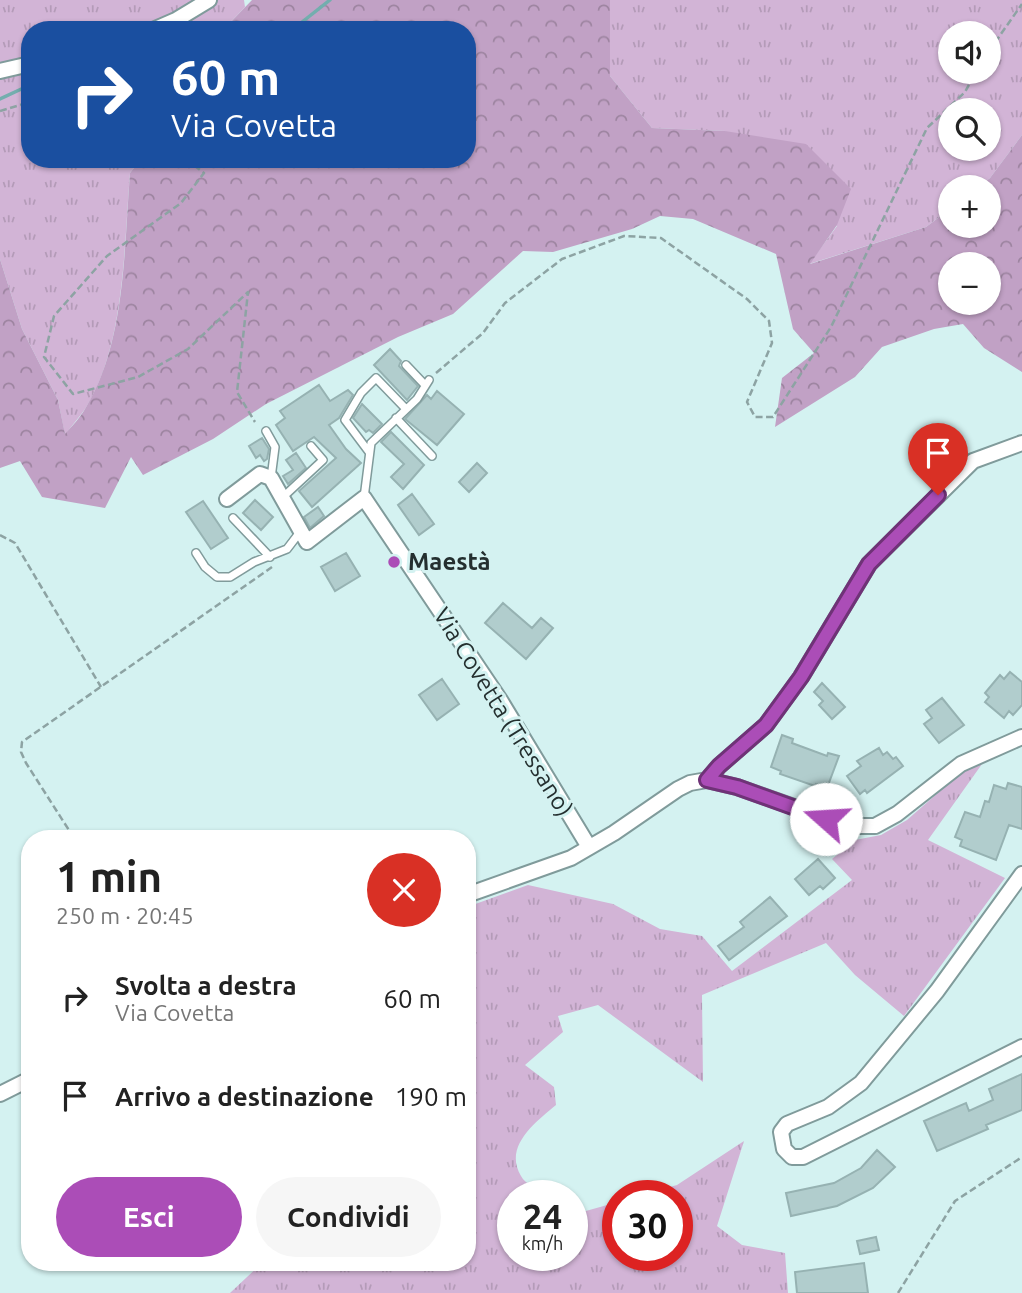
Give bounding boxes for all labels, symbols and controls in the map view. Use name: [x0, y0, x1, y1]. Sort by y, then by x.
map controls: [938, 21, 1001, 315]
button: sound: [938, 21, 1001, 84]
icon: right: [56, 49, 147, 140]
text: 60 m: [171, 49, 280, 104]
button: search: [938, 98, 1001, 161]
text: Via Covetta: [171, 107, 337, 143]
button: +: [938, 175, 1001, 238]
button: −: [938, 252, 1001, 315]
pin: [908, 423, 968, 495]
icon: arrive: [919, 434, 957, 472]
place label: Maestà: [408, 548, 491, 575]
marker: Maestà: [386, 554, 402, 570]
street label: Via Covetta (Tressano): [428, 603, 579, 821]
position arrow: [789, 782, 863, 856]
text: 1 min: [56, 853, 162, 900]
button: close: [367, 853, 441, 927]
text: 250 m · 20:45: [56, 903, 194, 928]
text: Svolta a destra: [115, 971, 297, 1000]
icon: right: [56, 979, 94, 1017]
text: 60 m: [383, 984, 441, 1013]
text: Via Covetta: [115, 1000, 234, 1025]
icon: arrive: [56, 1077, 94, 1115]
text: Arrivo a destinazione: [115, 1082, 374, 1111]
text: 190 m: [395, 1082, 467, 1111]
button: Esci: [56, 1177, 242, 1257]
button: Condividi: [256, 1177, 441, 1257]
speed limit sign: 30: [602, 1180, 693, 1271]
text: 24: [523, 1196, 562, 1236]
text: km/h: [522, 1233, 563, 1253]

